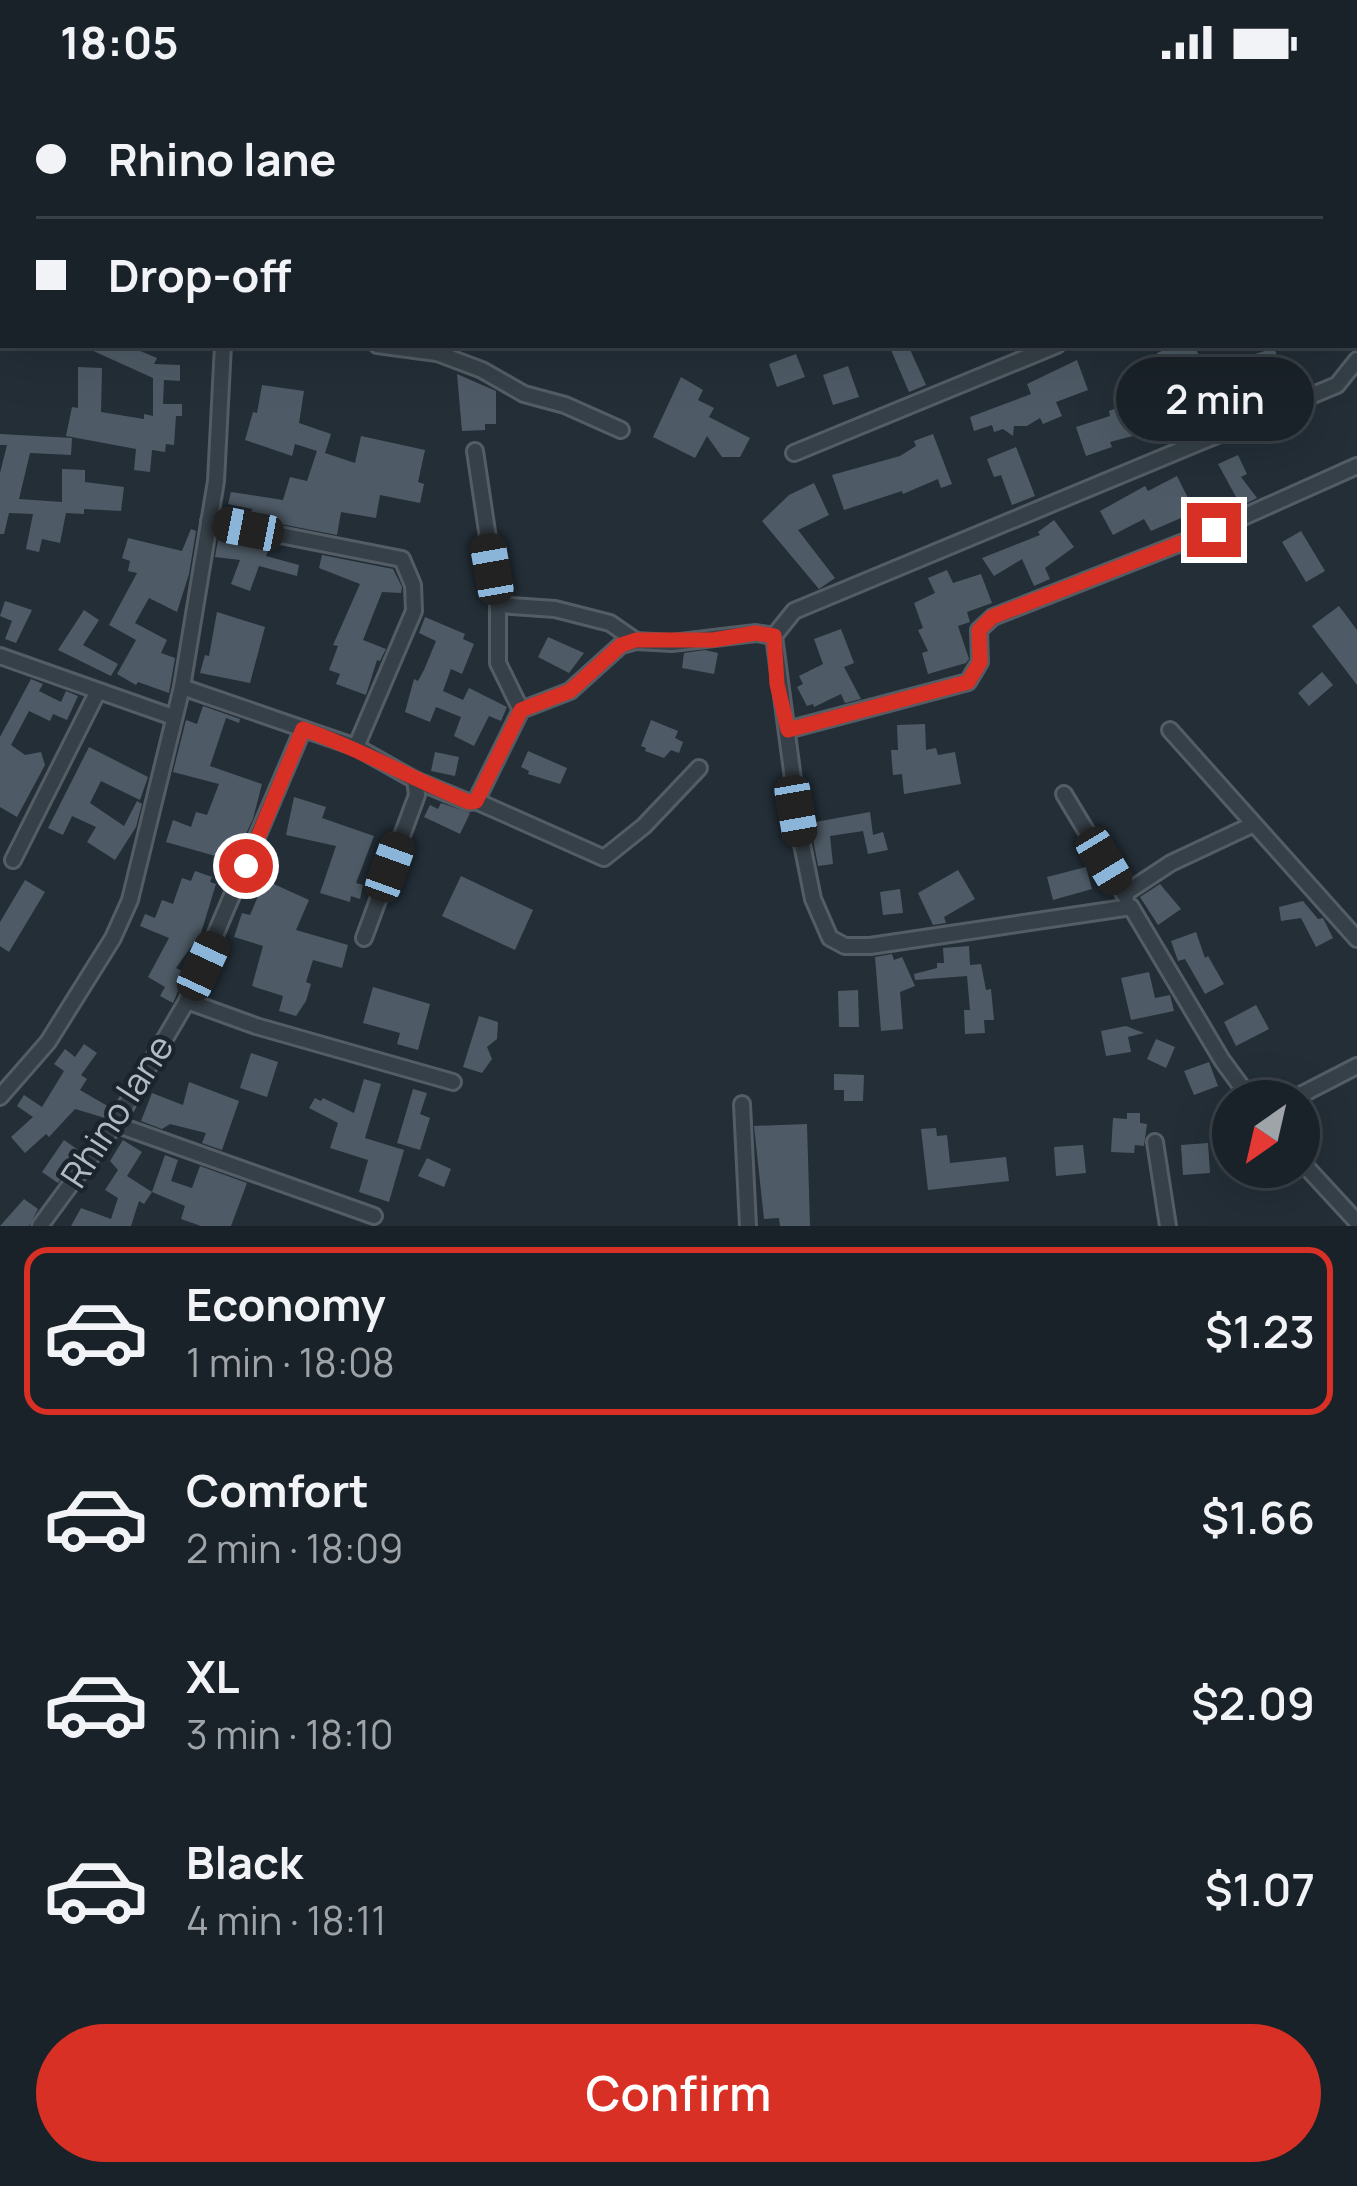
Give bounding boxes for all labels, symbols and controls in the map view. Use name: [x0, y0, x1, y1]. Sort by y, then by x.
text: 18:05: [60, 11, 179, 73]
text: Rhino lane: [108, 128, 336, 190]
text: Drop-off: [108, 244, 291, 306]
callout: 2 min: [1115, 356, 1313, 440]
text: 2 min: [1165, 372, 1265, 426]
route end: [1187, 503, 1241, 557]
car: [209, 504, 287, 554]
car: [468, 530, 516, 608]
car: [772, 772, 820, 850]
car: [1070, 821, 1138, 901]
car: [361, 827, 419, 907]
route start: [219, 839, 273, 893]
car: [171, 926, 235, 1006]
street label: Rhino lane: [49, 1025, 184, 1197]
north arrow: [1212, 1080, 1320, 1188]
map controls: [1212, 1080, 1320, 1188]
text: Economy: [186, 1273, 386, 1335]
icon: car: [42, 1277, 150, 1385]
text: $1.23: [1205, 1300, 1315, 1362]
text: 1 min · 18:08: [186, 1335, 395, 1389]
text: Comfort: [186, 1459, 369, 1521]
icon: car: [42, 1463, 150, 1571]
text: $1.66: [1201, 1486, 1315, 1548]
text: 2 min · 18:09: [186, 1521, 403, 1575]
text: XL: [186, 1645, 240, 1707]
icon: car: [42, 1649, 150, 1757]
text: $2.09: [1191, 1672, 1315, 1734]
text: 3 min · 18:10: [186, 1707, 394, 1761]
text: Black: [186, 1831, 303, 1893]
icon: car: [42, 1835, 150, 1943]
text: $1.07: [1205, 1858, 1315, 1920]
text: 4 min · 18:11: [186, 1893, 387, 1947]
button: Confirm: [36, 2024, 1321, 2162]

